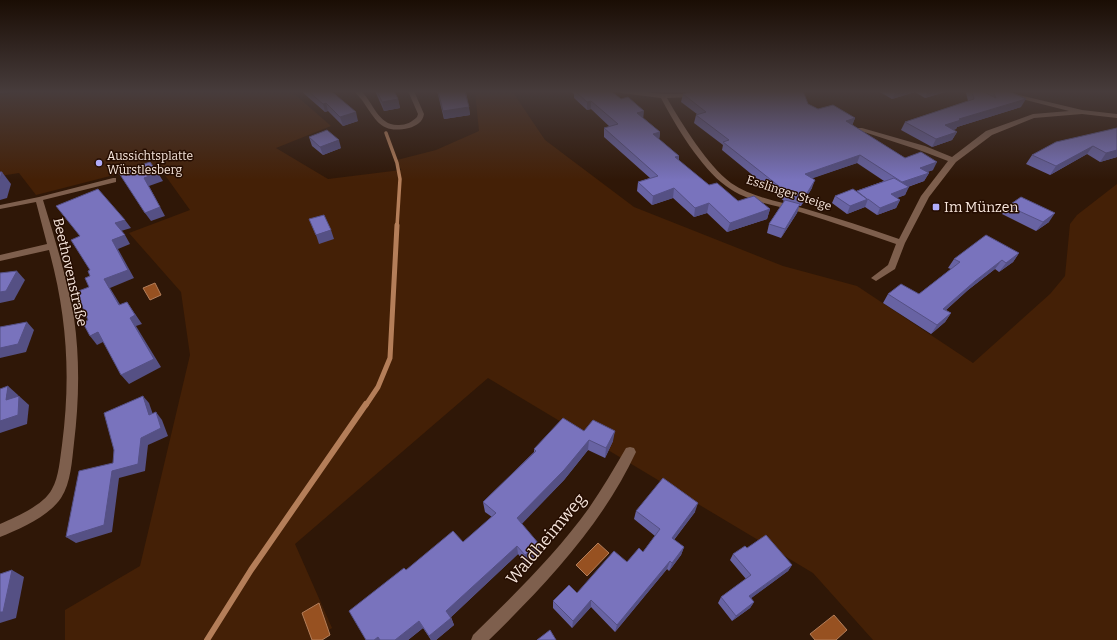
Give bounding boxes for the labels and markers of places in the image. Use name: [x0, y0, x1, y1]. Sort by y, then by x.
place label: Aussichtsplatte Würstlesberg: [107, 149, 193, 177]
marker: Aussichtsplatte Würstlesberg: [94, 158, 104, 168]
place label: Im Münzen: [944, 199, 1018, 216]
marker: Im Münzen: [931, 202, 941, 212]

